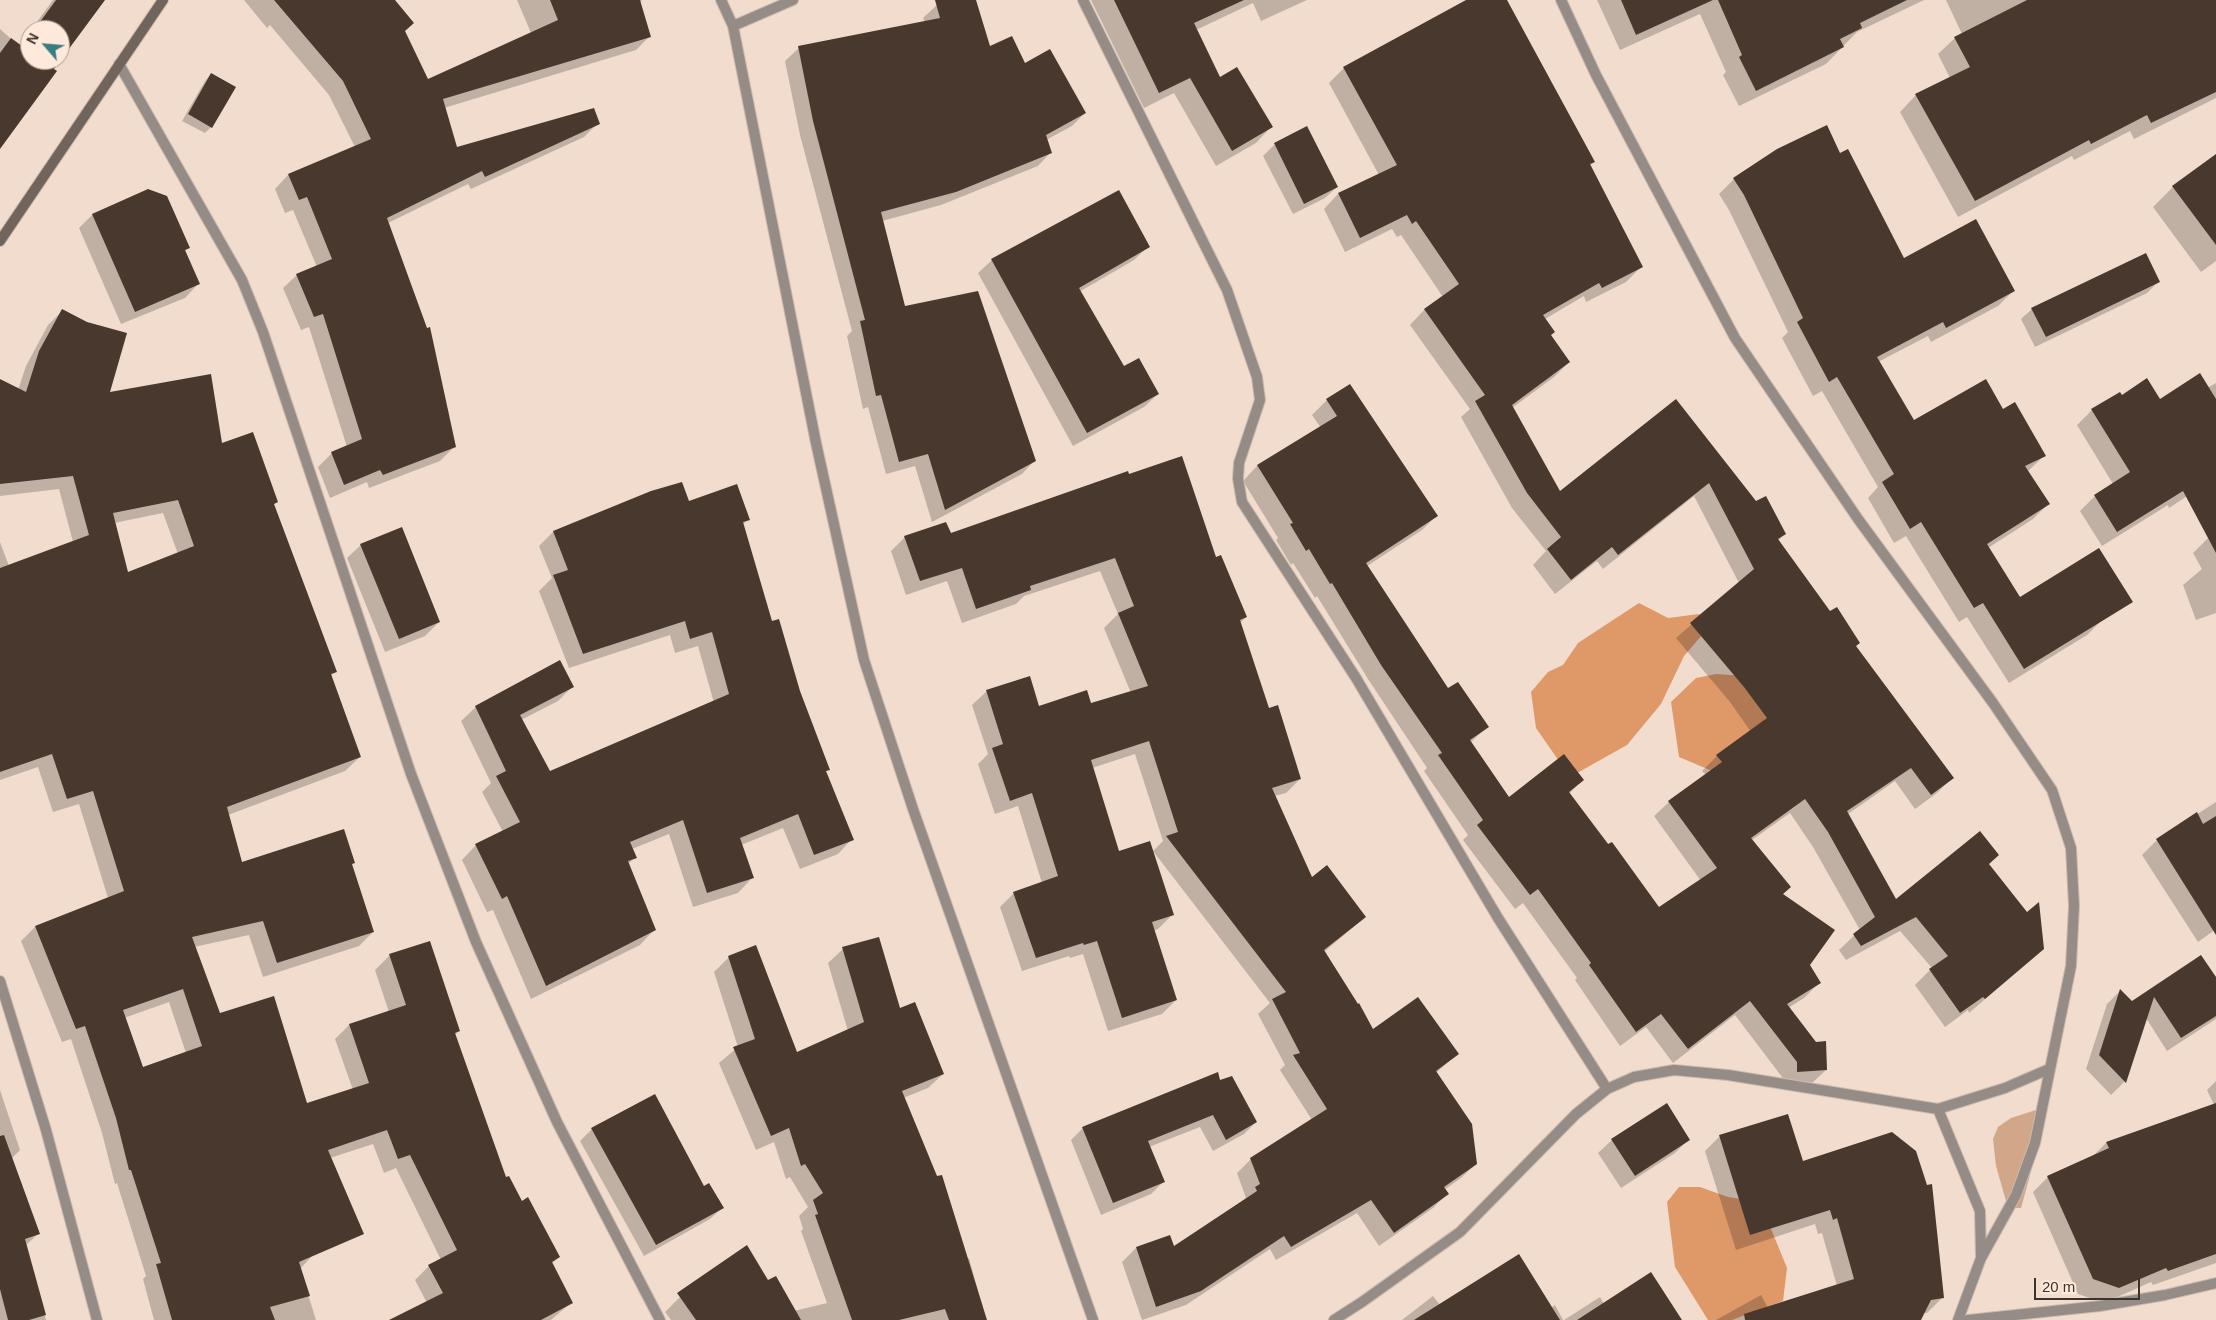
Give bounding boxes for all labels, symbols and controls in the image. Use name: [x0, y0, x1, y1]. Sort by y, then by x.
north arrow: [20, 20, 70, 70]
text: N: [23, 31, 42, 47]
scale bar: [2036, 1268, 2142, 1300]
text: 20 m: [2042, 1278, 2075, 1295]

